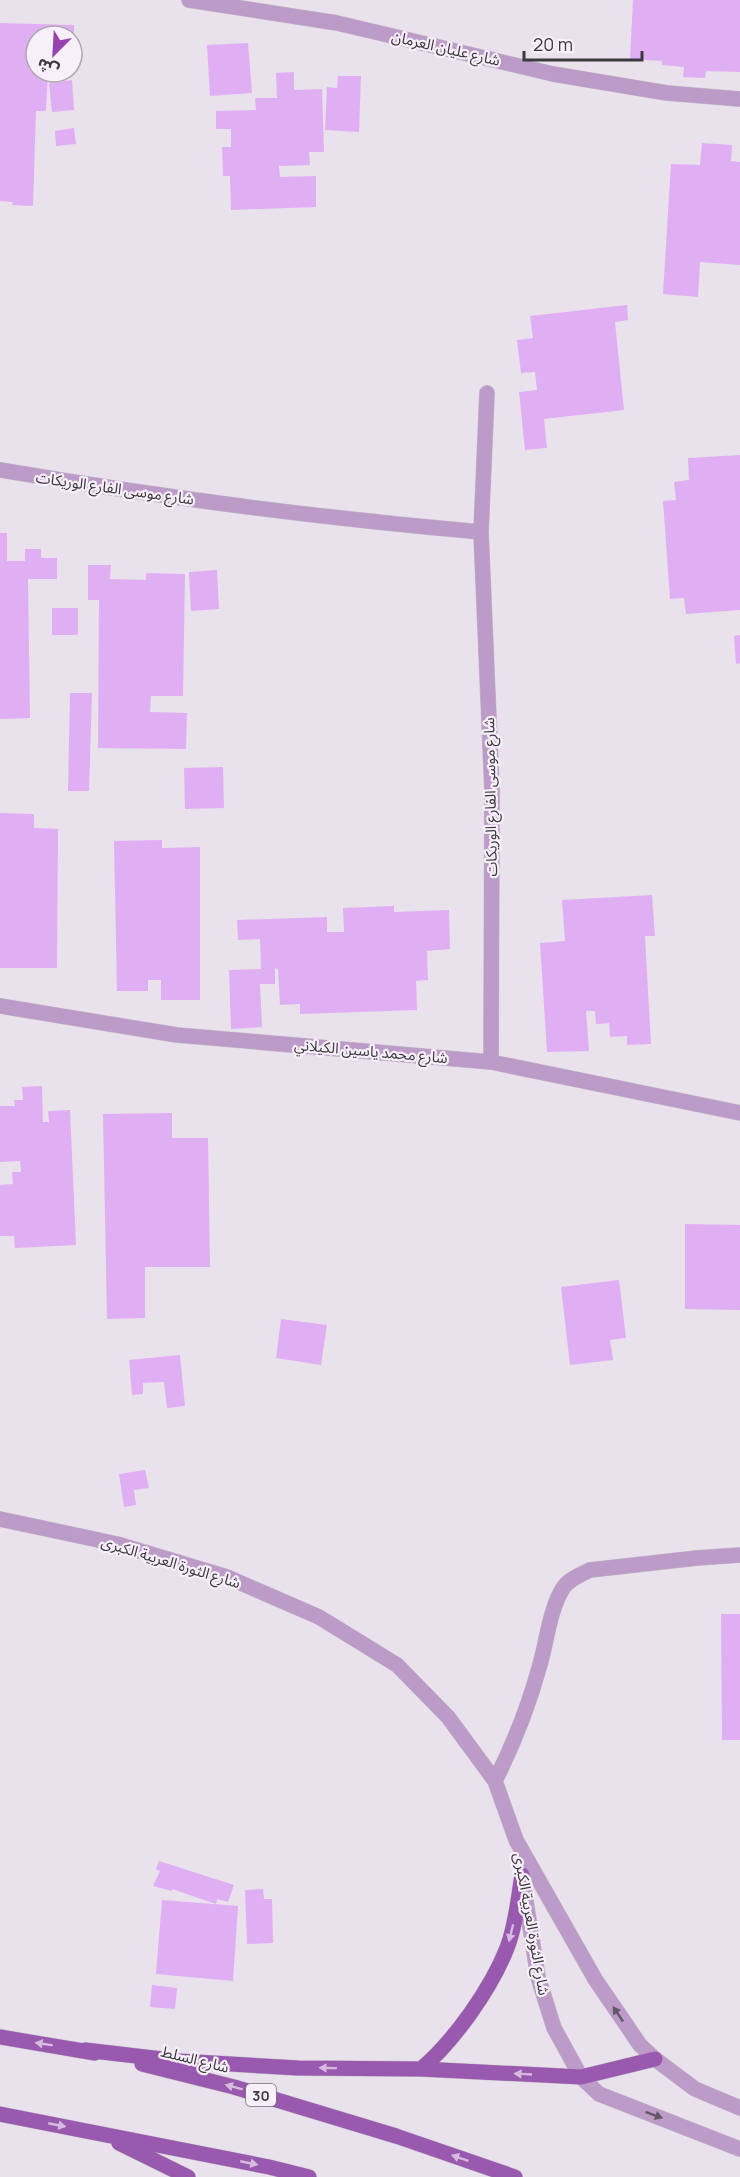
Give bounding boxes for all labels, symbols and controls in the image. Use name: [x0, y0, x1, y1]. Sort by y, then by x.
north arrow: [24, 24, 84, 84]
scale bar: [524, 24, 642, 62]
street label: شارع عليان العرمان: [389, 25, 503, 73]
text: 20 m: [533, 32, 573, 56]
text: ش: [33, 53, 62, 82]
street label: شارع موسى الفارع الوريكات: [34, 467, 196, 511]
street label: شارع موسى الفارع الوريكات: [478, 717, 504, 877]
street label: شارع محمد ياسين الكيلاني: [293, 1034, 449, 1070]
street label: شارع الثورة العربية الكبرى: [98, 1531, 243, 1595]
street label: شارع الثورة العربية الكبرى: [507, 1851, 555, 1998]
one-way arrow: [506, 1924, 515, 1942]
one-way arrow: [612, 2006, 624, 2022]
one-way arrow: [34, 2039, 53, 2048]
street label: شارع السلط: [158, 2040, 231, 2080]
one-way arrow: [318, 2063, 337, 2073]
one-way arrow: [513, 2070, 532, 2079]
one-way arrow: [224, 2082, 243, 2092]
road number: 30: [246, 2084, 276, 2106]
one-way arrow: [645, 2110, 663, 2120]
one-way arrow: [48, 2121, 67, 2130]
one-way arrow: [451, 2152, 469, 2162]
one-way arrow: [240, 2159, 259, 2168]

